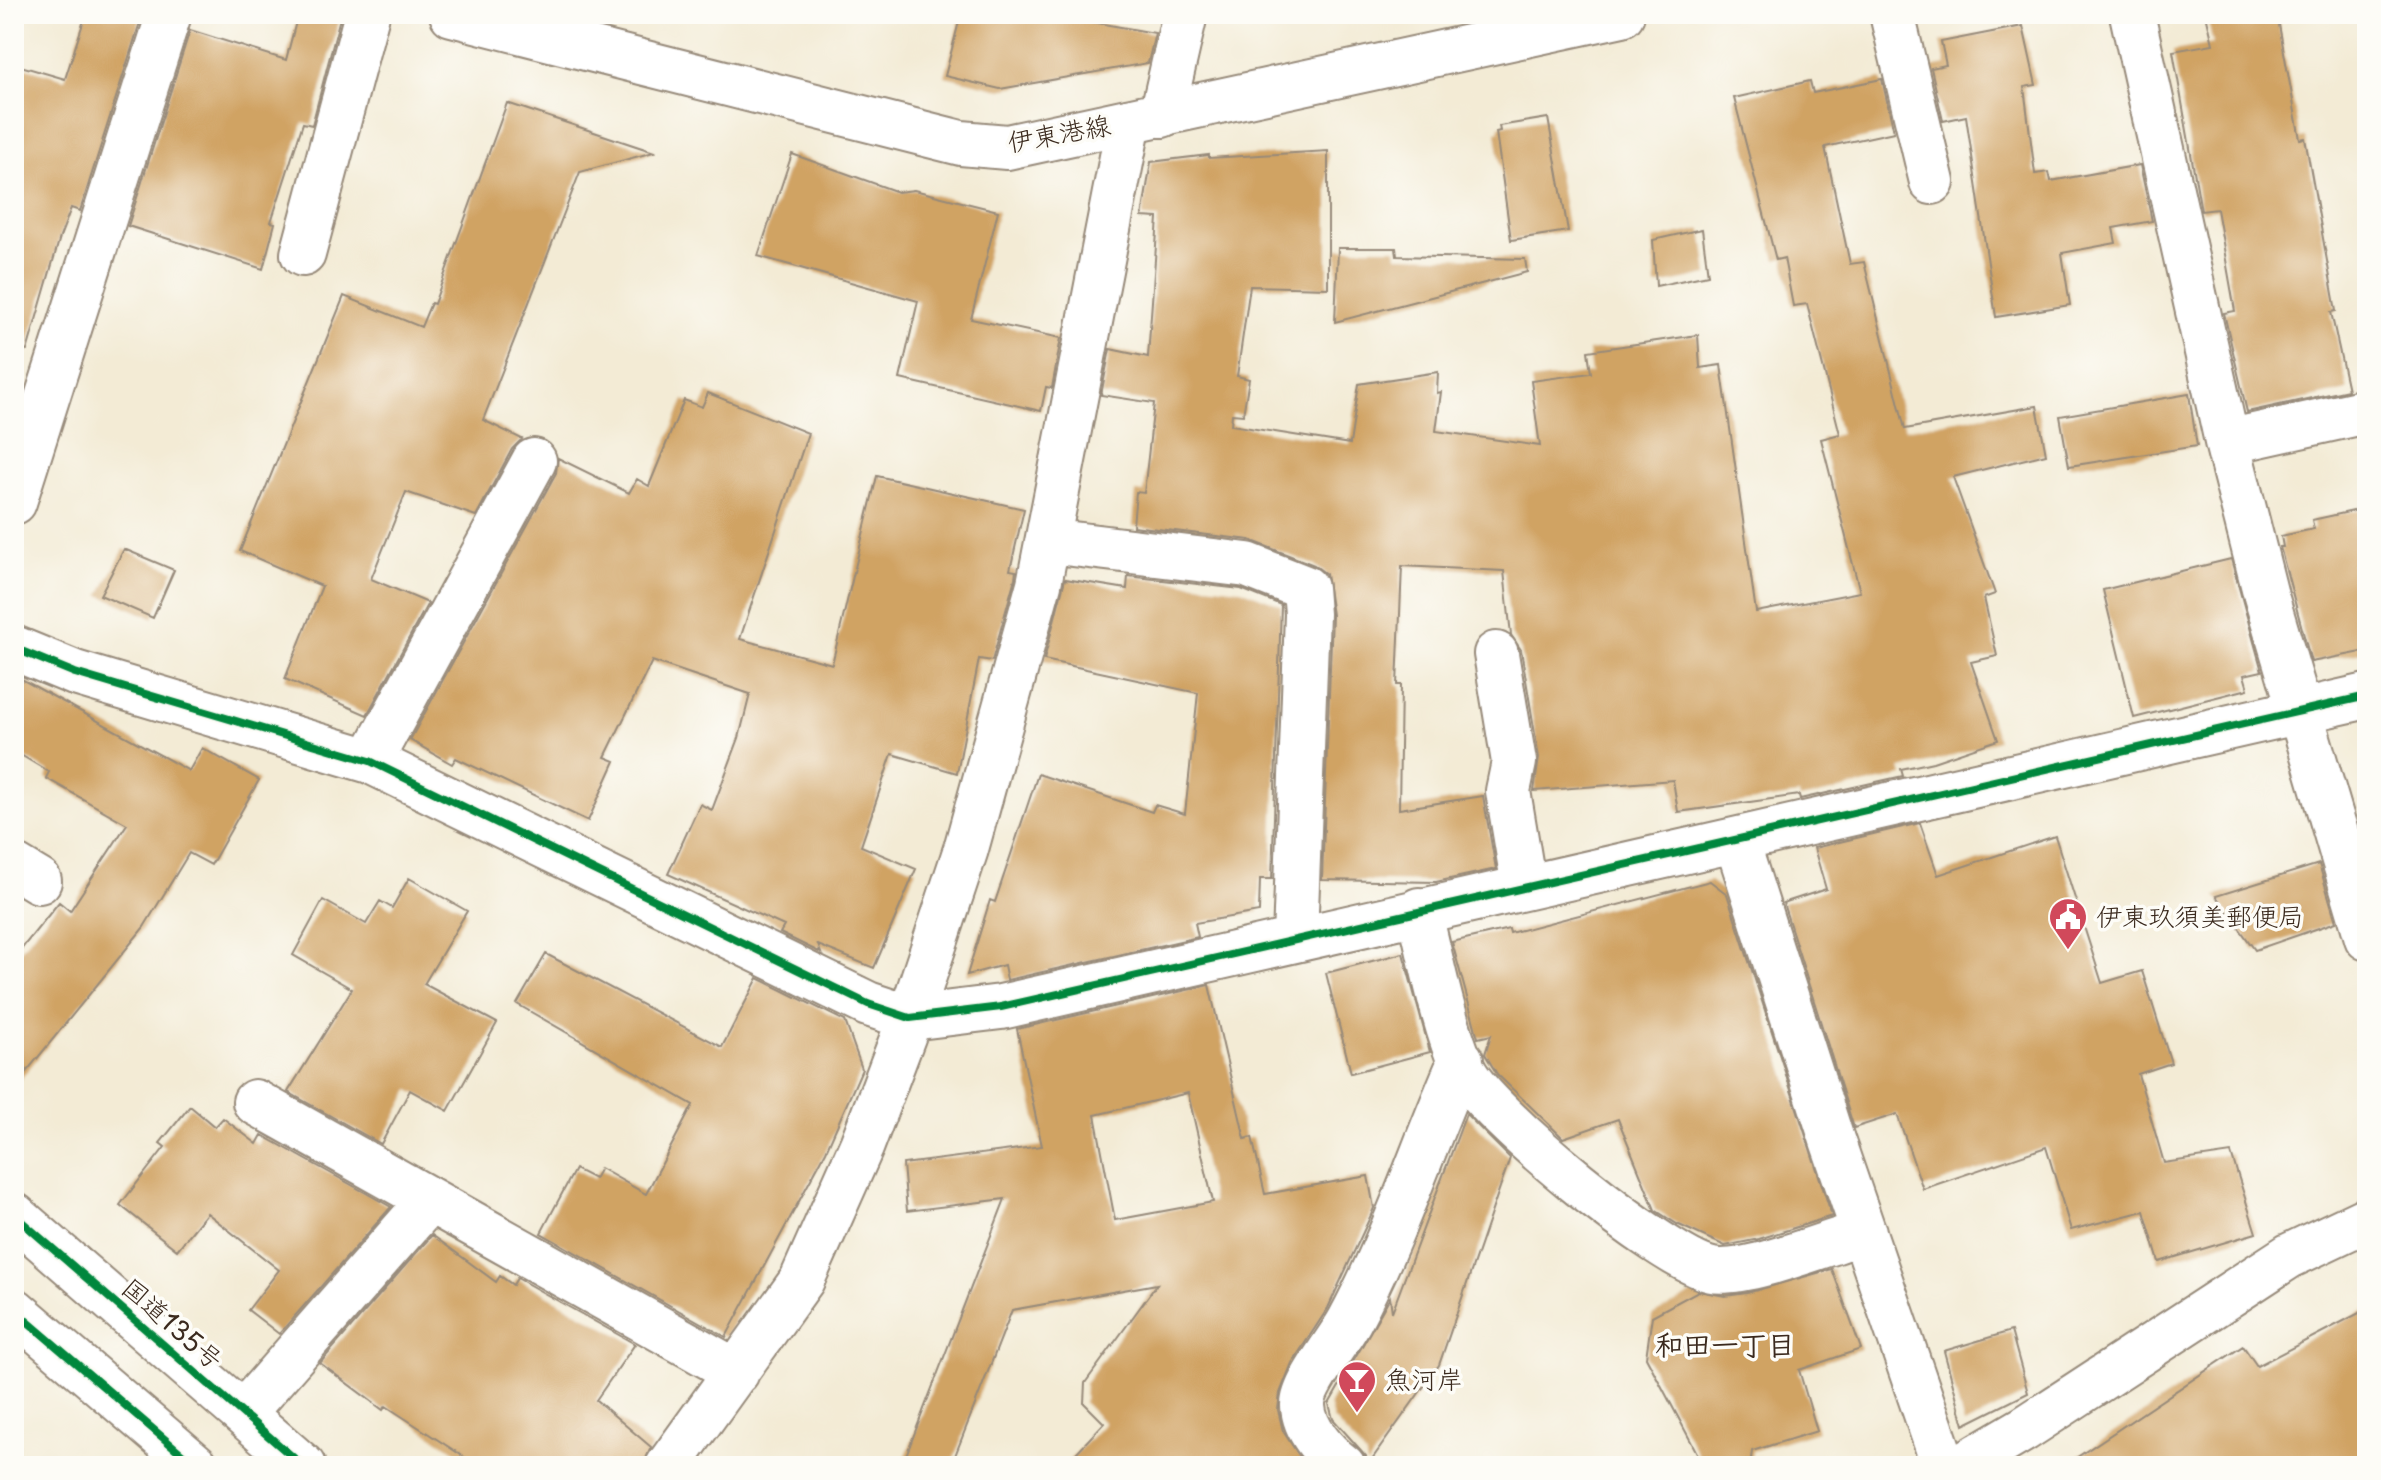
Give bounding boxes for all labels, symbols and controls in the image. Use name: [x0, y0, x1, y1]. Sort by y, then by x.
street label: 伊東港線: [1004, 104, 1113, 161]
public building icon: 伊東玖須美郵便局: [2047, 896, 2089, 951]
place label: 伊東玖須美郵便局: [2096, 896, 2304, 935]
street label: 国道135号: [114, 1268, 232, 1378]
district label: 和田一丁目: [1655, 1322, 1795, 1365]
bar icon: 魚河岸: [1336, 1359, 1378, 1414]
place label: 魚河岸: [1385, 1359, 1463, 1398]

